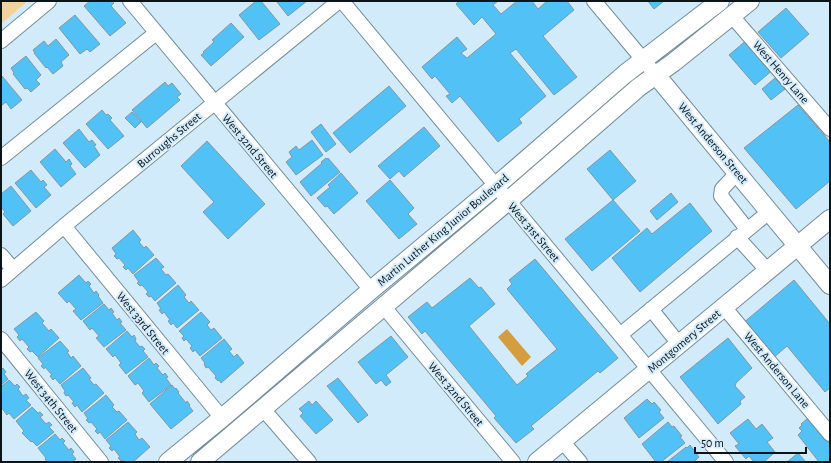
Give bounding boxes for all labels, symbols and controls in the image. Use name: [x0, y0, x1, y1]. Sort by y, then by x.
street label: West Henry Lane: [750, 38, 811, 106]
street label: West Anderson Street: [676, 100, 750, 186]
street label: Burroughs Street: [135, 110, 203, 170]
street label: West 32nd Street: [220, 112, 280, 180]
street label: Martin Luther King Junior Boulevard: [375, 172, 511, 288]
street label: West 31st Street: [506, 200, 562, 264]
street label: West 33rd Street: [114, 290, 172, 357]
street label: Montgomery Street: [645, 307, 723, 376]
street label: West Anderson Lane: [742, 330, 812, 410]
street label: West 32nd Street: [426, 360, 486, 428]
street label: West 34th Street: [22, 367, 80, 435]
scale bar: [695, 429, 806, 455]
text: 50 m: [701, 437, 724, 449]

